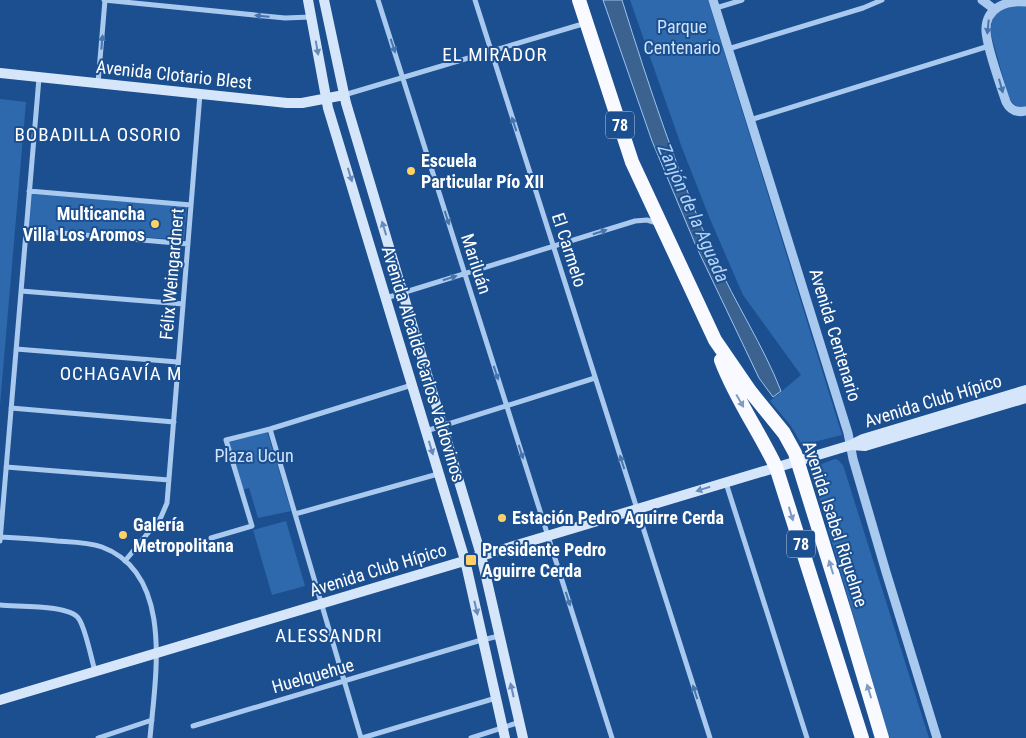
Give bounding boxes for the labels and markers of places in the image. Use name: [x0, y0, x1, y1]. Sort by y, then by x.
place label: Escuela Particular Pío XII: [421, 150, 544, 192]
marker: Escuela Particular Pío XII: [405, 165, 417, 177]
place label: Multicancha Villa Los Aromos: [23, 203, 145, 245]
marker: Multicancha Villa Los Aromos: [149, 218, 161, 230]
place label: Estación Pedro Aguirre Cerda: [512, 507, 724, 528]
marker: Estación Pedro Aguirre Cerda: [496, 512, 508, 524]
place label: Galería Metropolitana: [133, 514, 234, 556]
marker: Galería Metropolitana: [117, 529, 129, 541]
place label: Presidente Pedro Aguirre Cerda: [482, 539, 606, 581]
marker: Presidente Pedro Aguirre Cerda: [464, 553, 478, 567]

